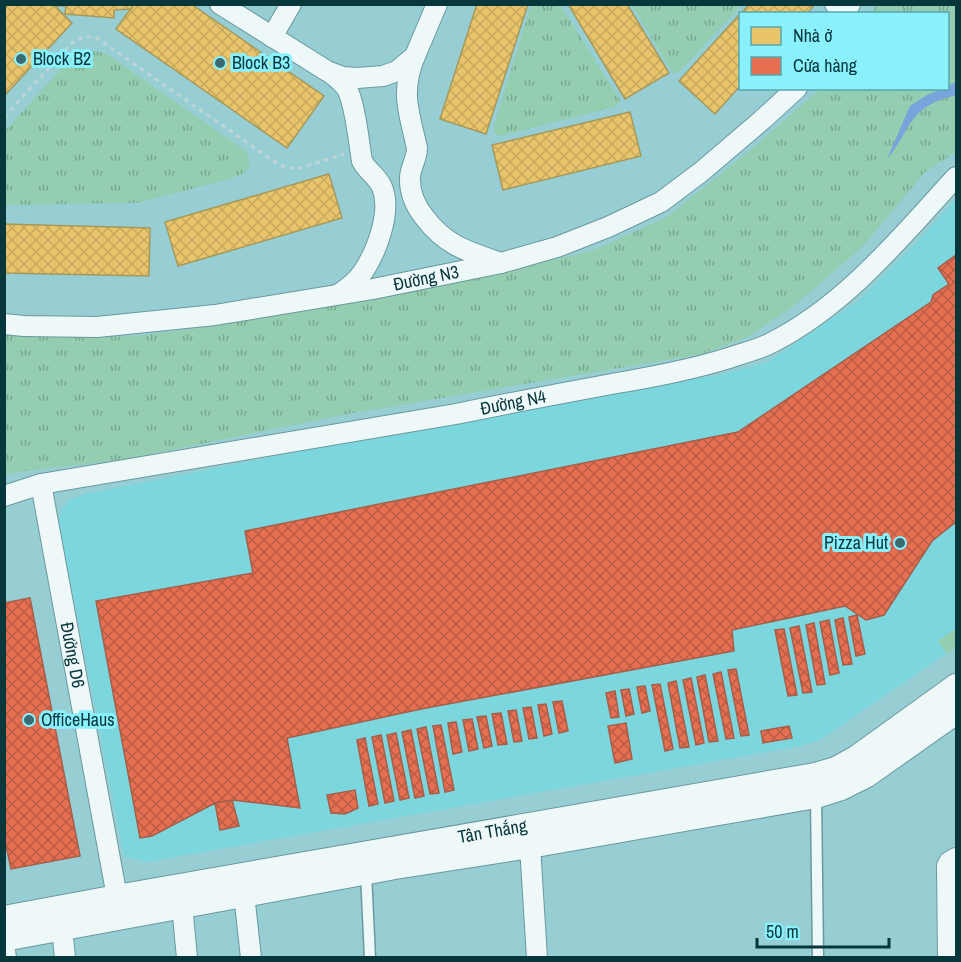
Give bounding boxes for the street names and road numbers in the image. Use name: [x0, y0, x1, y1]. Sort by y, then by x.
street label: Đường N3: [391, 259, 461, 297]
street label: Đường N4: [478, 384, 548, 421]
street label: Đường D6: [55, 620, 91, 690]
street label: Tân Thắng: [456, 812, 530, 849]

